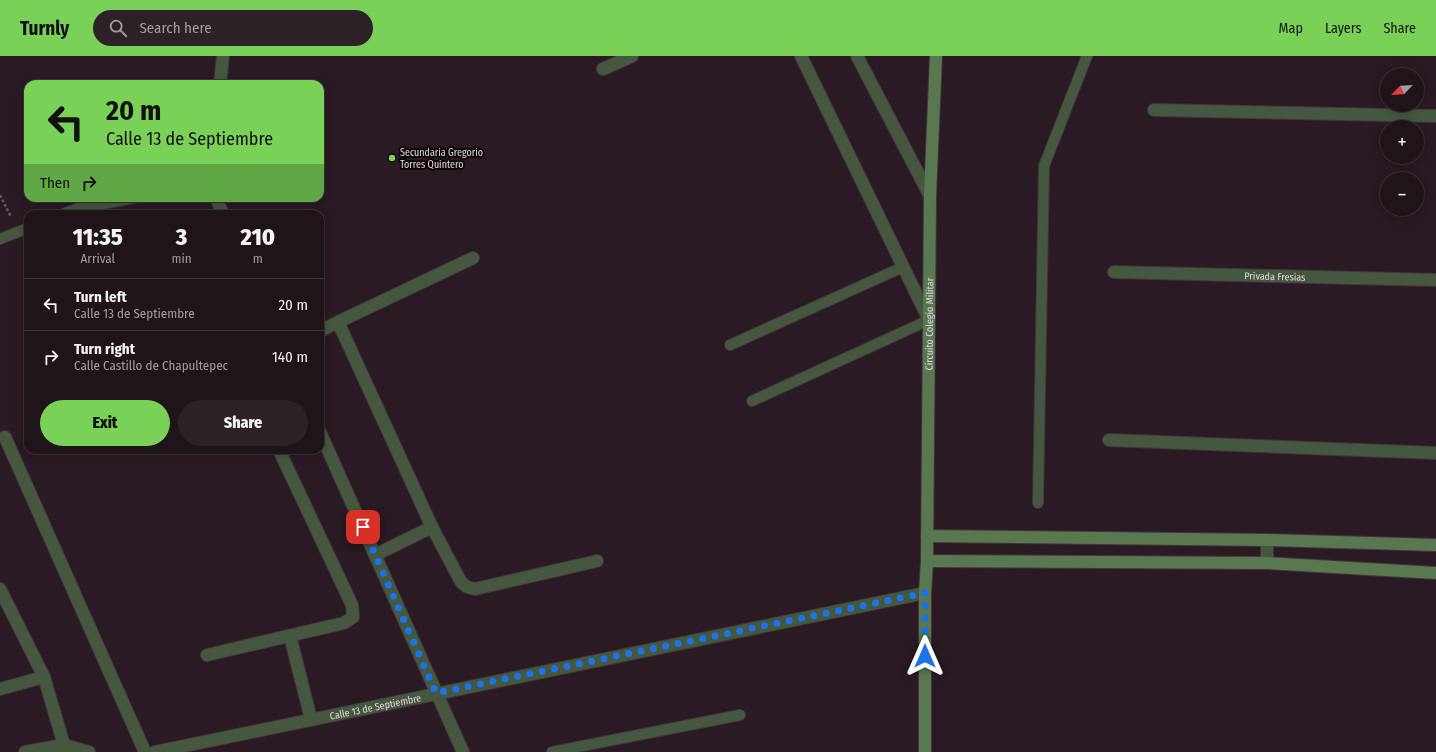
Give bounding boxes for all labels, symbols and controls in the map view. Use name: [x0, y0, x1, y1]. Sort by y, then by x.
search box: [93, 10, 373, 46]
text: Turnly: [20, 17, 69, 40]
icon: search: [107, 17, 129, 39]
text: Search here: [139, 19, 212, 37]
text: Map: [1279, 20, 1303, 37]
text: Layers: [1325, 20, 1361, 37]
text: Share: [1383, 20, 1416, 37]
north arrow: [1380, 68, 1424, 112]
map controls: [1380, 68, 1424, 216]
text: 20 m: [106, 94, 161, 127]
icon: left: [40, 96, 92, 148]
button: +: [1380, 120, 1424, 164]
text: Calle 13 de Septiembre: [106, 128, 273, 150]
place label: Secundaria Gregorio Torres Quintero: [400, 147, 483, 171]
marker: Secundaria Gregorio Torres Quintero: [387, 153, 397, 163]
icon: right: [78, 172, 100, 194]
button: −: [1380, 172, 1424, 216]
text: Then: [40, 174, 70, 192]
text: 11:35: [73, 223, 123, 251]
text: 3: [176, 223, 187, 251]
text: 210: [241, 223, 275, 251]
text: Arrival: [81, 251, 115, 266]
text: min: [172, 251, 192, 266]
text: m: [253, 251, 263, 266]
street label: Privada Fresias: [1244, 270, 1306, 284]
street label: Circuito Colegio Militar: [924, 277, 936, 370]
text: Turn left: [74, 288, 127, 306]
icon: left: [40, 294, 62, 316]
text: 20 m: [279, 296, 308, 314]
text: Calle 13 de Septiembre: [74, 306, 195, 321]
text: Turn right: [74, 340, 135, 358]
icon: right: [40, 346, 62, 368]
text: 140 m: [272, 348, 308, 366]
text: Calle Castillo de Chapultepec: [74, 358, 228, 373]
button: Exit: [40, 400, 170, 446]
button: Share: [178, 400, 308, 446]
pin: [346, 510, 380, 544]
icon: arrive: [352, 516, 374, 538]
position arrow: [904, 635, 946, 677]
street label: Calle 13 de Septiembre: [329, 692, 422, 723]

